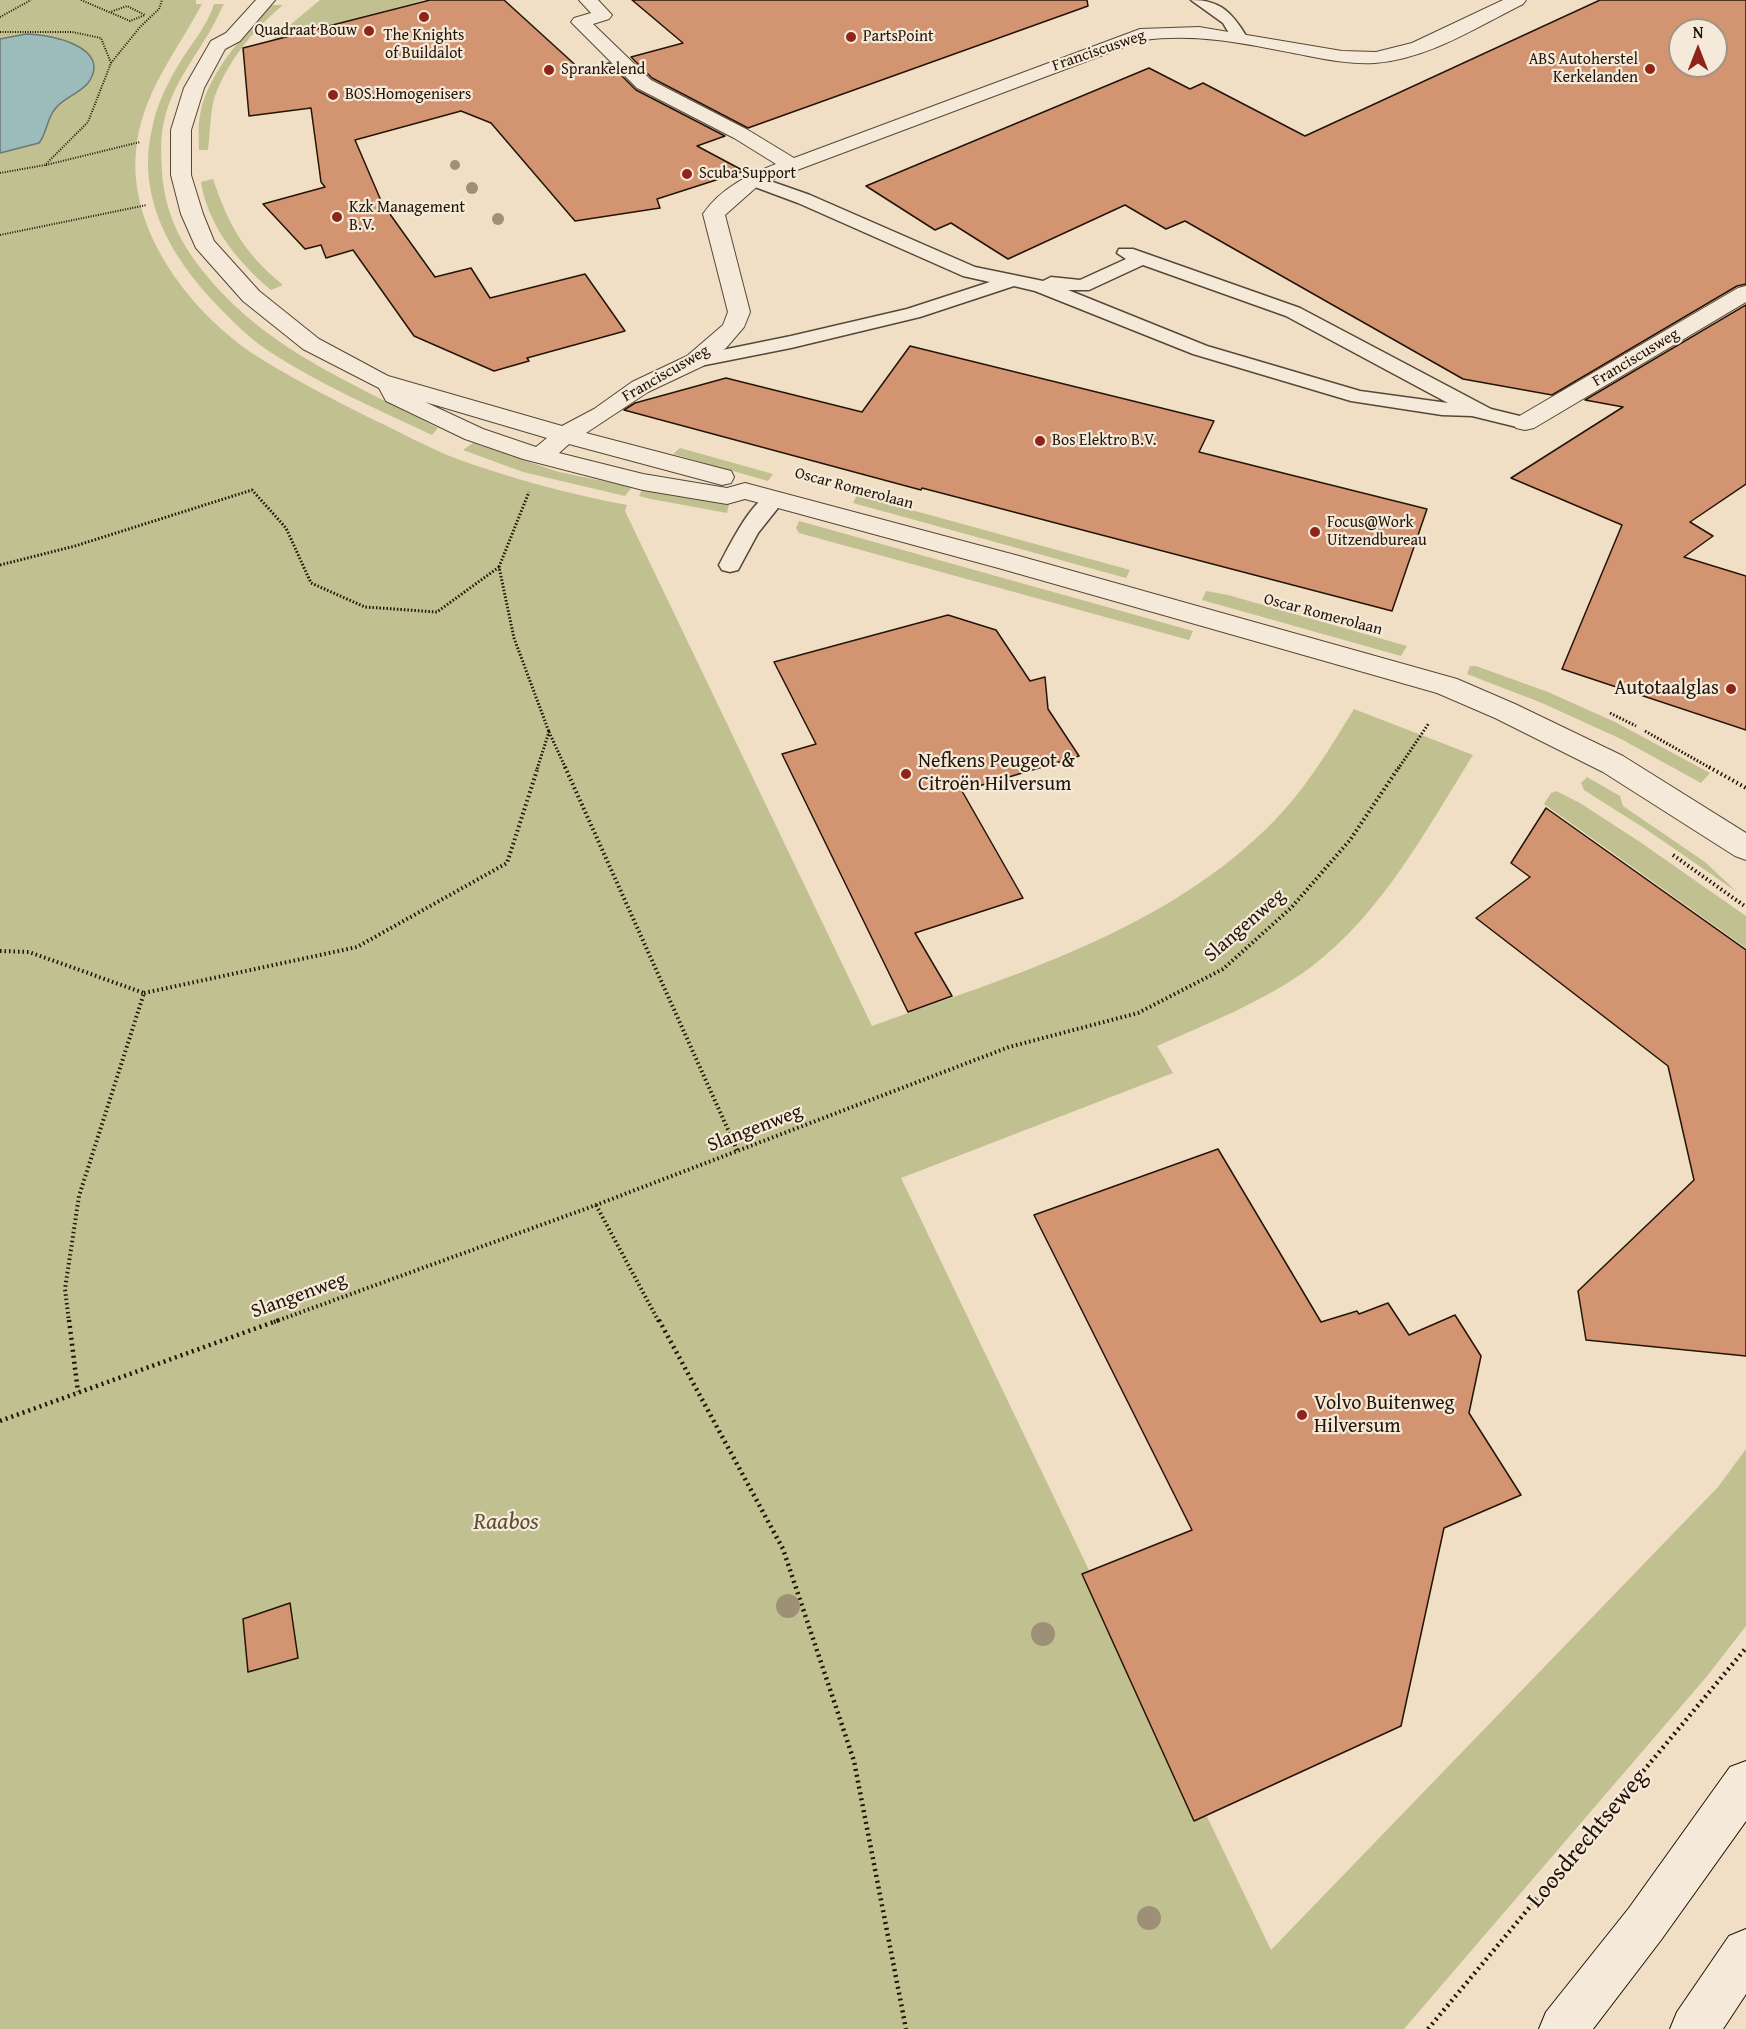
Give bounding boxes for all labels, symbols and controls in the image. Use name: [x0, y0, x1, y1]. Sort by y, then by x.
marker: The Knights of Buildalot: [417, 10, 431, 24]
north arrow: [1668, 18, 1728, 78]
text: N: [1693, 20, 1703, 44]
place label: Quadraat Bouw: [255, 21, 357, 41]
marker: Quadraat Bouw: [362, 24, 376, 38]
place label: The Knights of Buildalot: [384, 26, 464, 64]
street label: Franciscusweg: [1050, 26, 1148, 76]
place label: PartsPoint: [863, 27, 934, 47]
marker: PartsPoint: [844, 30, 858, 44]
place label: ABS Autoherstel Kerkelanden: [1529, 50, 1638, 88]
place label: Sprankelend: [561, 60, 645, 80]
marker: ABS Autoherstel Kerkelanden: [1643, 62, 1657, 76]
marker: Sprankelend: [542, 63, 556, 77]
place label: BOS.Homogenisers: [345, 85, 471, 105]
marker: BOS.Homogenisers: [326, 88, 340, 102]
place label: Scuba Support: [699, 164, 796, 184]
marker: Scuba Support: [680, 167, 694, 181]
place label: Kzk Management B.V.: [349, 198, 465, 236]
marker: Kzk Management B.V.: [330, 210, 344, 224]
street label: Franciscusweg: [1589, 325, 1683, 391]
street label: Franciscusweg: [619, 341, 713, 407]
place label: Bos Elektro B.V.: [1052, 431, 1156, 451]
marker: Bos Elektro B.V.: [1033, 434, 1047, 448]
street label: Oscar Romerolaan: [793, 464, 915, 514]
place label: Focus@Work Uitzendbureau: [1327, 513, 1427, 551]
marker: Focus@Work Uitzendbureau: [1308, 525, 1322, 539]
street label: Oscar Romerolaan: [1262, 590, 1384, 640]
place label: Autotaalglas: [1614, 677, 1719, 701]
marker: Autotaalglas: [1724, 682, 1738, 696]
place label: Nefkens Peugeot & Citroën Hilversum: [918, 750, 1075, 797]
marker: Nefkens Peugeot & Citroën Hilversum: [899, 767, 913, 781]
street label: Slangenweg: [1199, 884, 1291, 968]
street label: Slangenweg: [704, 1100, 806, 1158]
street label: Slangenweg: [248, 1268, 350, 1324]
place label: Volvo Buitenweg Hilversum: [1314, 1392, 1454, 1439]
marker: Volvo Buitenweg Hilversum: [1295, 1408, 1309, 1422]
park label: Raabos: [473, 1509, 539, 1537]
street label: Loosdrechtseweg: [1522, 1764, 1654, 1914]

